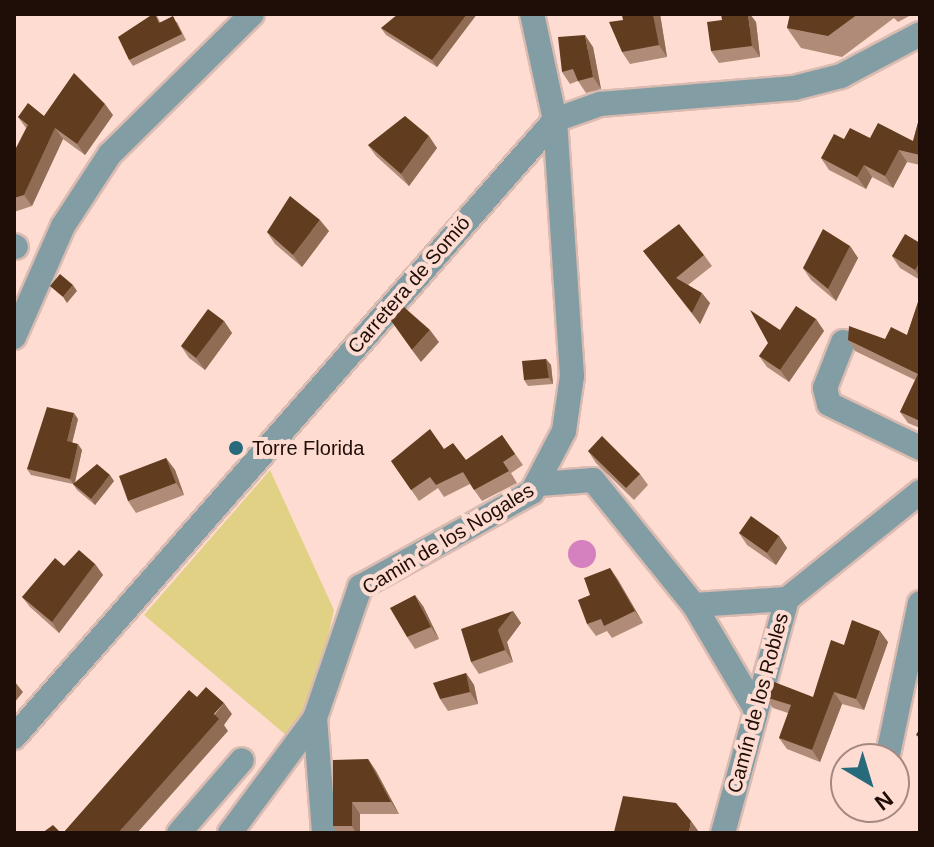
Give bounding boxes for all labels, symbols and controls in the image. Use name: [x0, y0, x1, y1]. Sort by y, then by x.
street label: Carretera de Somió: [343, 211, 475, 359]
place label: Torre Florida: [252, 436, 364, 460]
marker: Torre Florida: [227, 439, 245, 457]
street label: Camin de los Nogales: [358, 478, 538, 600]
street label: Camín de los Robles: [722, 610, 794, 796]
north arrow: [830, 743, 910, 823]
text: N: [870, 786, 898, 815]

